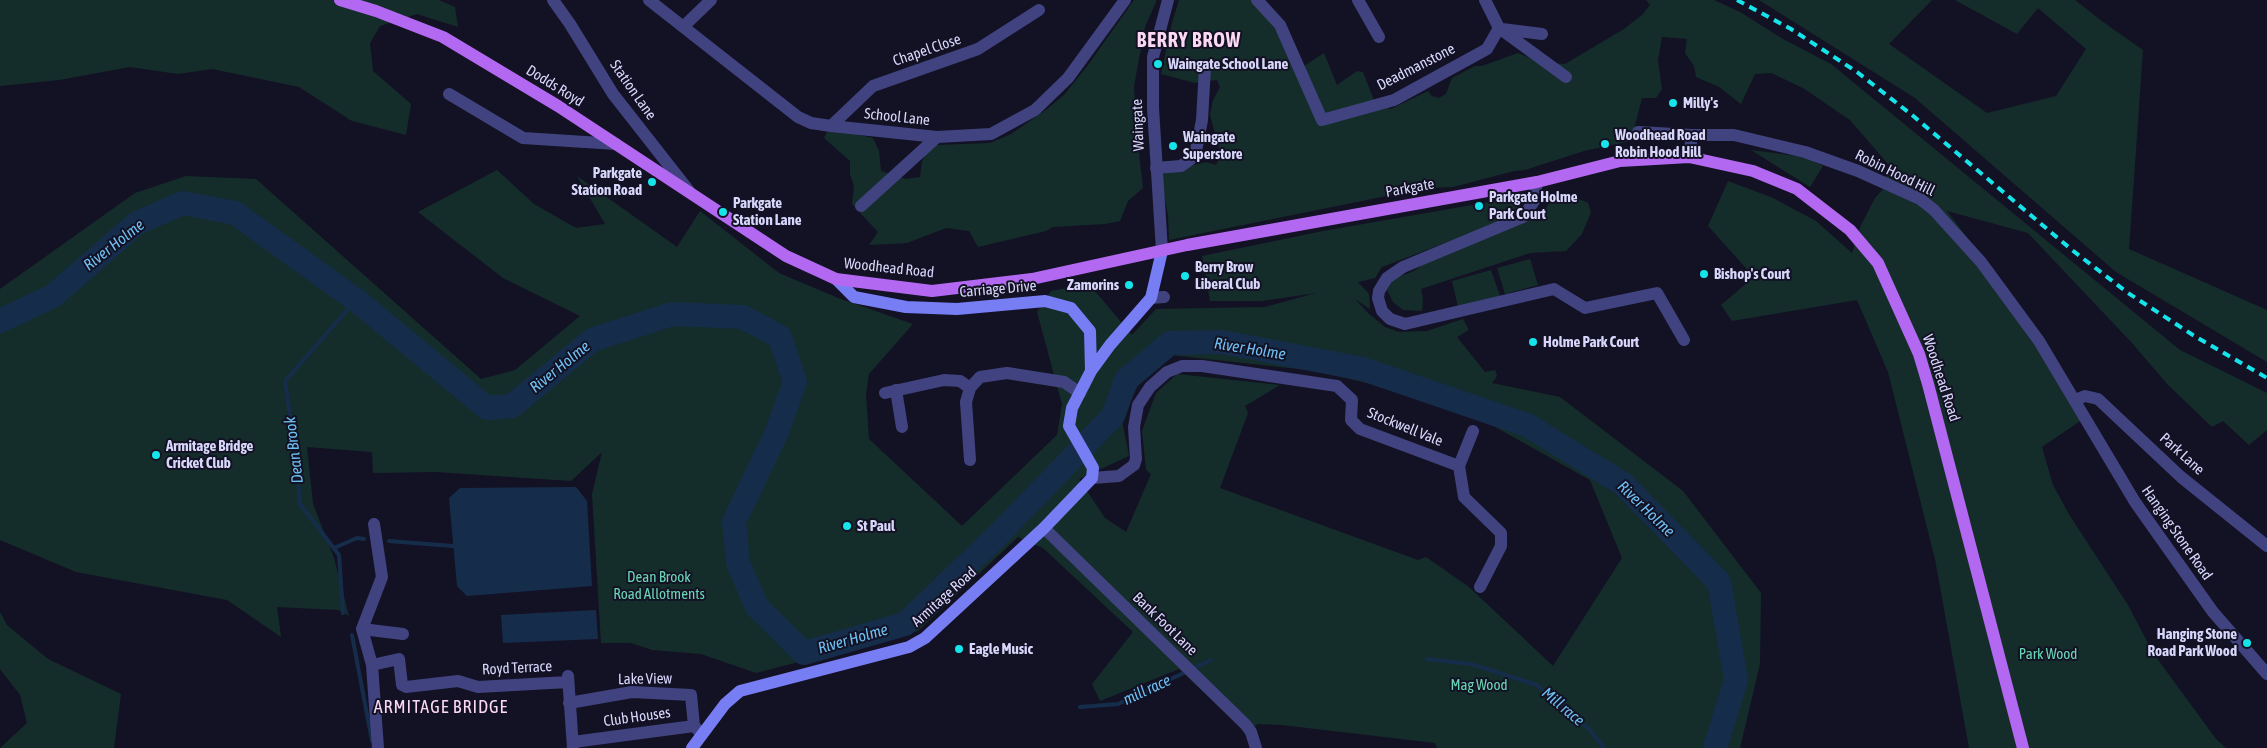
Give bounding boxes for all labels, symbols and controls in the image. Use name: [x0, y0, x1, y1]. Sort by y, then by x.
district label: BERRY BROW: [1135, 29, 1243, 53]
street label: Chapel Close: [891, 30, 963, 70]
street label: Deadmanstone: [1374, 40, 1458, 94]
place label: Waingate School Lane: [1168, 55, 1288, 73]
street label: Station Lane: [606, 57, 660, 123]
marker: Waingate School Lane: [1152, 58, 1164, 70]
street label: Dodds Royd: [523, 61, 587, 111]
place label: Milly's: [1683, 94, 1718, 112]
marker: Milly's: [1667, 97, 1679, 109]
street label: Waingate: [1128, 99, 1148, 151]
street label: School Lane: [863, 105, 931, 129]
place label: Woodhead Road Robin Hood Hill: [1615, 126, 1705, 161]
place label: Waingate Superstore: [1183, 128, 1243, 163]
marker: Woodhead Road Robin Hood Hill: [1599, 138, 1611, 150]
marker: Waingate Superstore: [1167, 140, 1179, 152]
street label: Robin Hood Hill: [1852, 146, 1938, 200]
place label: Parkgate Station Road: [572, 164, 642, 199]
street label: Parkgate: [1384, 175, 1436, 201]
marker: Parkgate Station Road: [646, 176, 658, 188]
place label: Parkgate Holme Park Court: [1489, 188, 1578, 223]
place label: Parkgate Station Lane: [733, 194, 802, 229]
marker: Parkgate Holme Park Court: [1473, 200, 1485, 212]
marker: Parkgate Station Lane: [717, 206, 729, 218]
water label: River Holme: [80, 215, 148, 275]
street label: Woodhead Road: [843, 254, 935, 282]
place label: Berry Brow Liberal Club: [1195, 258, 1260, 293]
place label: Bishop's Court: [1714, 265, 1790, 283]
marker: Bishop's Court: [1698, 268, 1710, 280]
marker: Berry Brow Liberal Club: [1179, 270, 1191, 282]
place label: Zamorins: [1067, 276, 1119, 294]
street label: Carriage Drive: [959, 277, 1037, 301]
marker: Zamorins: [1123, 279, 1135, 291]
street label: Woodhead Road: [1918, 332, 1964, 424]
place label: Holme Park Court: [1543, 333, 1639, 351]
water label: River Holme: [1213, 334, 1287, 364]
marker: Holme Park Court: [1527, 336, 1539, 348]
water label: River Holme: [526, 337, 594, 397]
street label: Stockwell Vale: [1365, 404, 1445, 450]
water label: Dean Brook: [280, 415, 308, 485]
street label: Park Lane: [2156, 429, 2208, 479]
place label: Armitage Bridge Cricket Club: [166, 437, 253, 472]
marker: Armitage Bridge Cricket Club: [150, 449, 162, 461]
water label: River Holme: [1613, 477, 1679, 541]
street label: Hanging Stone Road: [2138, 482, 2216, 584]
place label: St Paul: [857, 517, 895, 535]
marker: St Paul: [841, 520, 853, 532]
street label: Armitage Road: [908, 563, 980, 631]
park label: Dean Brook Road Allotments: [613, 568, 705, 603]
street label: Bank Foot Lane: [1129, 589, 1201, 659]
water label: River Holme: [816, 620, 890, 658]
place label: Hanging Stone Road Park Wood: [2148, 625, 2237, 660]
marker: Hanging Stone Road Park Wood: [2241, 637, 2253, 649]
place label: Eagle Music: [969, 640, 1033, 658]
marker: Eagle Music: [953, 643, 965, 655]
park label: Park Wood: [2019, 645, 2077, 663]
street label: Royd Terrace: [482, 657, 552, 679]
street label: Lake View: [618, 670, 672, 688]
water label: mill race: [1120, 671, 1174, 709]
park label: Mag Wood: [1450, 676, 1508, 694]
water label: Mill race: [1538, 684, 1588, 730]
district label: ARMITAGE BRIDGE: [372, 696, 510, 718]
street label: Club Houses: [602, 703, 672, 731]

